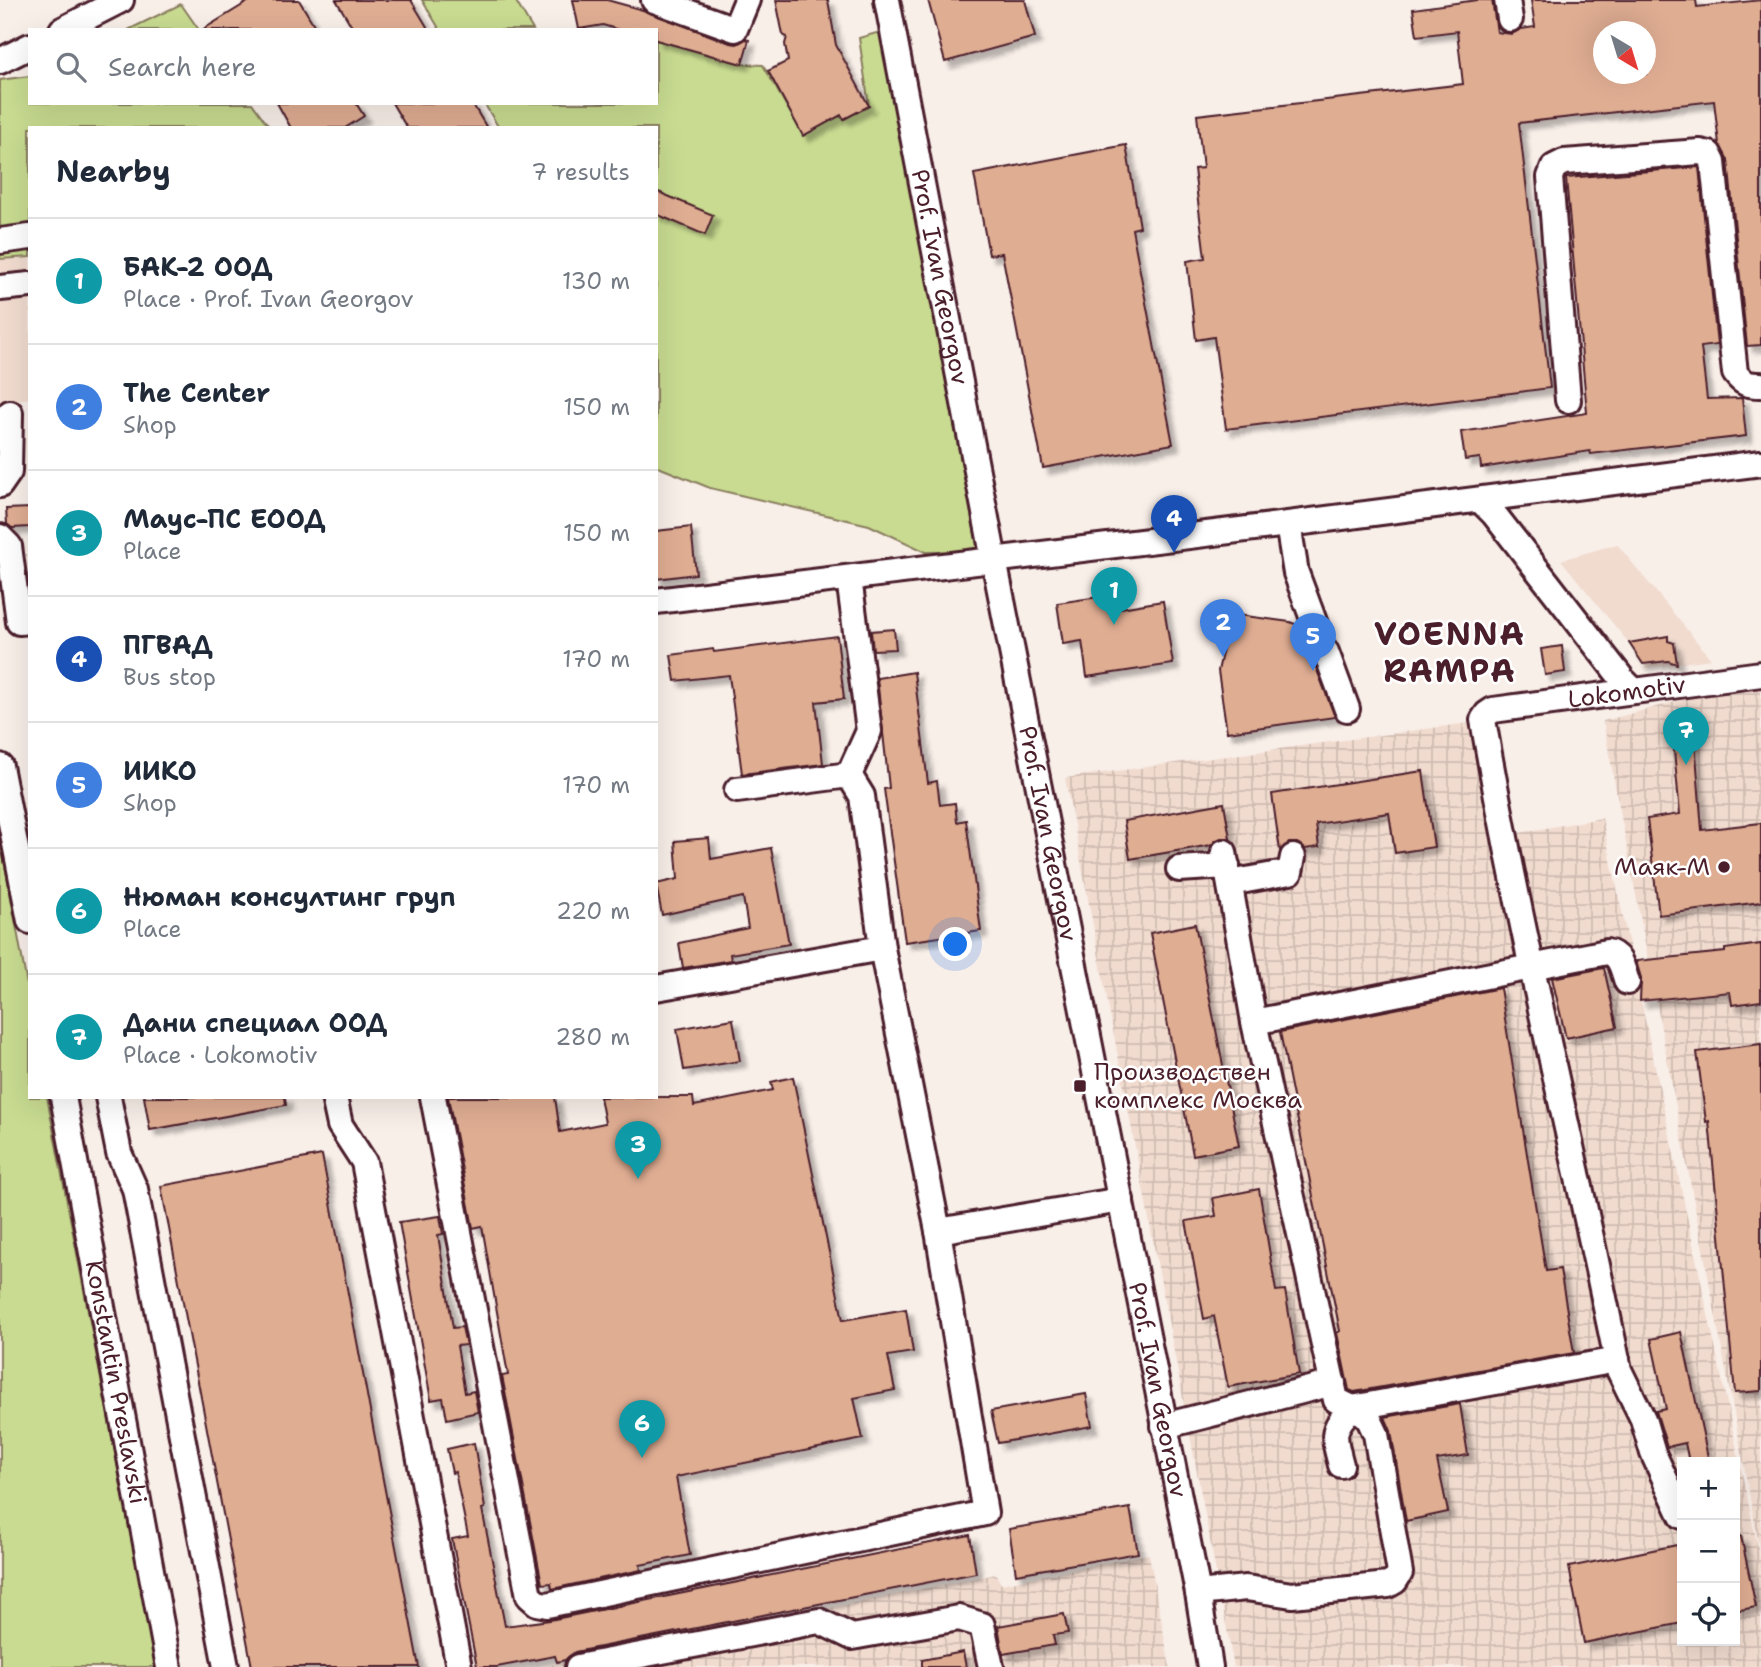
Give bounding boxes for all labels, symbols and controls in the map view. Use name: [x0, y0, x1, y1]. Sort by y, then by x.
north arrow: [1593, 21, 1656, 84]
search box: [28, 28, 658, 105]
icon: search: [52, 48, 90, 86]
text: Search here: [108, 49, 257, 84]
text: Nearby: [56, 151, 171, 192]
text: 7 results: [531, 157, 630, 187]
street label: Prof. Ivan Georgov: [904, 166, 976, 388]
text: БАК-2 ООД: [123, 249, 272, 284]
text: 1: [74, 266, 84, 296]
text: 130 m: [562, 266, 630, 296]
text: Place · Prof. Ivan Georgov: [123, 284, 414, 314]
text: The Center: [123, 375, 270, 410]
text: 2: [71, 392, 87, 422]
text: 150 m: [563, 392, 630, 422]
text: Shop: [123, 410, 177, 440]
pin: 4: [1151, 495, 1197, 553]
text: Маус-ПС ЕООД: [123, 501, 325, 536]
text: 3: [71, 518, 87, 548]
text: 150 m: [563, 518, 630, 548]
text: Place: [123, 536, 182, 566]
pin: 1: [1091, 567, 1137, 625]
pin: 2: [1200, 599, 1246, 657]
district label: VOENNA RAMPA: [1374, 612, 1526, 692]
pin: 5: [1290, 613, 1336, 671]
text: ПГВАД: [123, 627, 213, 662]
text: 4: [71, 644, 87, 674]
text: 170 m: [562, 644, 630, 674]
text: Bus stop: [123, 662, 216, 692]
street label: Lokomotiv: [1566, 668, 1688, 716]
pin: 7: [1663, 707, 1709, 765]
street label: Prof. Ivan Georgov: [1011, 723, 1085, 944]
text: ИИКО: [123, 753, 197, 788]
text: 5: [72, 770, 86, 800]
text: 170 m: [562, 770, 630, 800]
text: Shop: [123, 788, 177, 818]
place label: Маяк-М: [1614, 851, 1710, 883]
marker: Маяк-М: [1716, 859, 1732, 875]
text: Нюман консултинг груп: [123, 879, 456, 914]
text: 6: [71, 896, 87, 926]
text: 220 m: [556, 896, 630, 926]
text: Place: [123, 914, 182, 944]
your location: [938, 927, 972, 961]
text: Дани специал ООД: [123, 1005, 387, 1040]
text: 7: [71, 1022, 87, 1052]
text: 280 m: [555, 1022, 630, 1052]
text: Place · Lokomotiv: [123, 1040, 318, 1070]
place label: Производствен комплекс Москва: [1094, 1056, 1302, 1116]
marker: Производствен комплекс Москва: [1072, 1078, 1088, 1094]
pin: 3: [615, 1121, 661, 1179]
street label: Konstantin Preslavski: [78, 1258, 154, 1507]
street label: Prof. Ivan Georgov: [1121, 1279, 1195, 1500]
pin: 6: [619, 1400, 665, 1458]
map controls: [1677, 1457, 1740, 1646]
button: +: [1677, 1457, 1740, 1520]
button: −: [1677, 1520, 1740, 1583]
button: locate: [1677, 1583, 1740, 1646]

